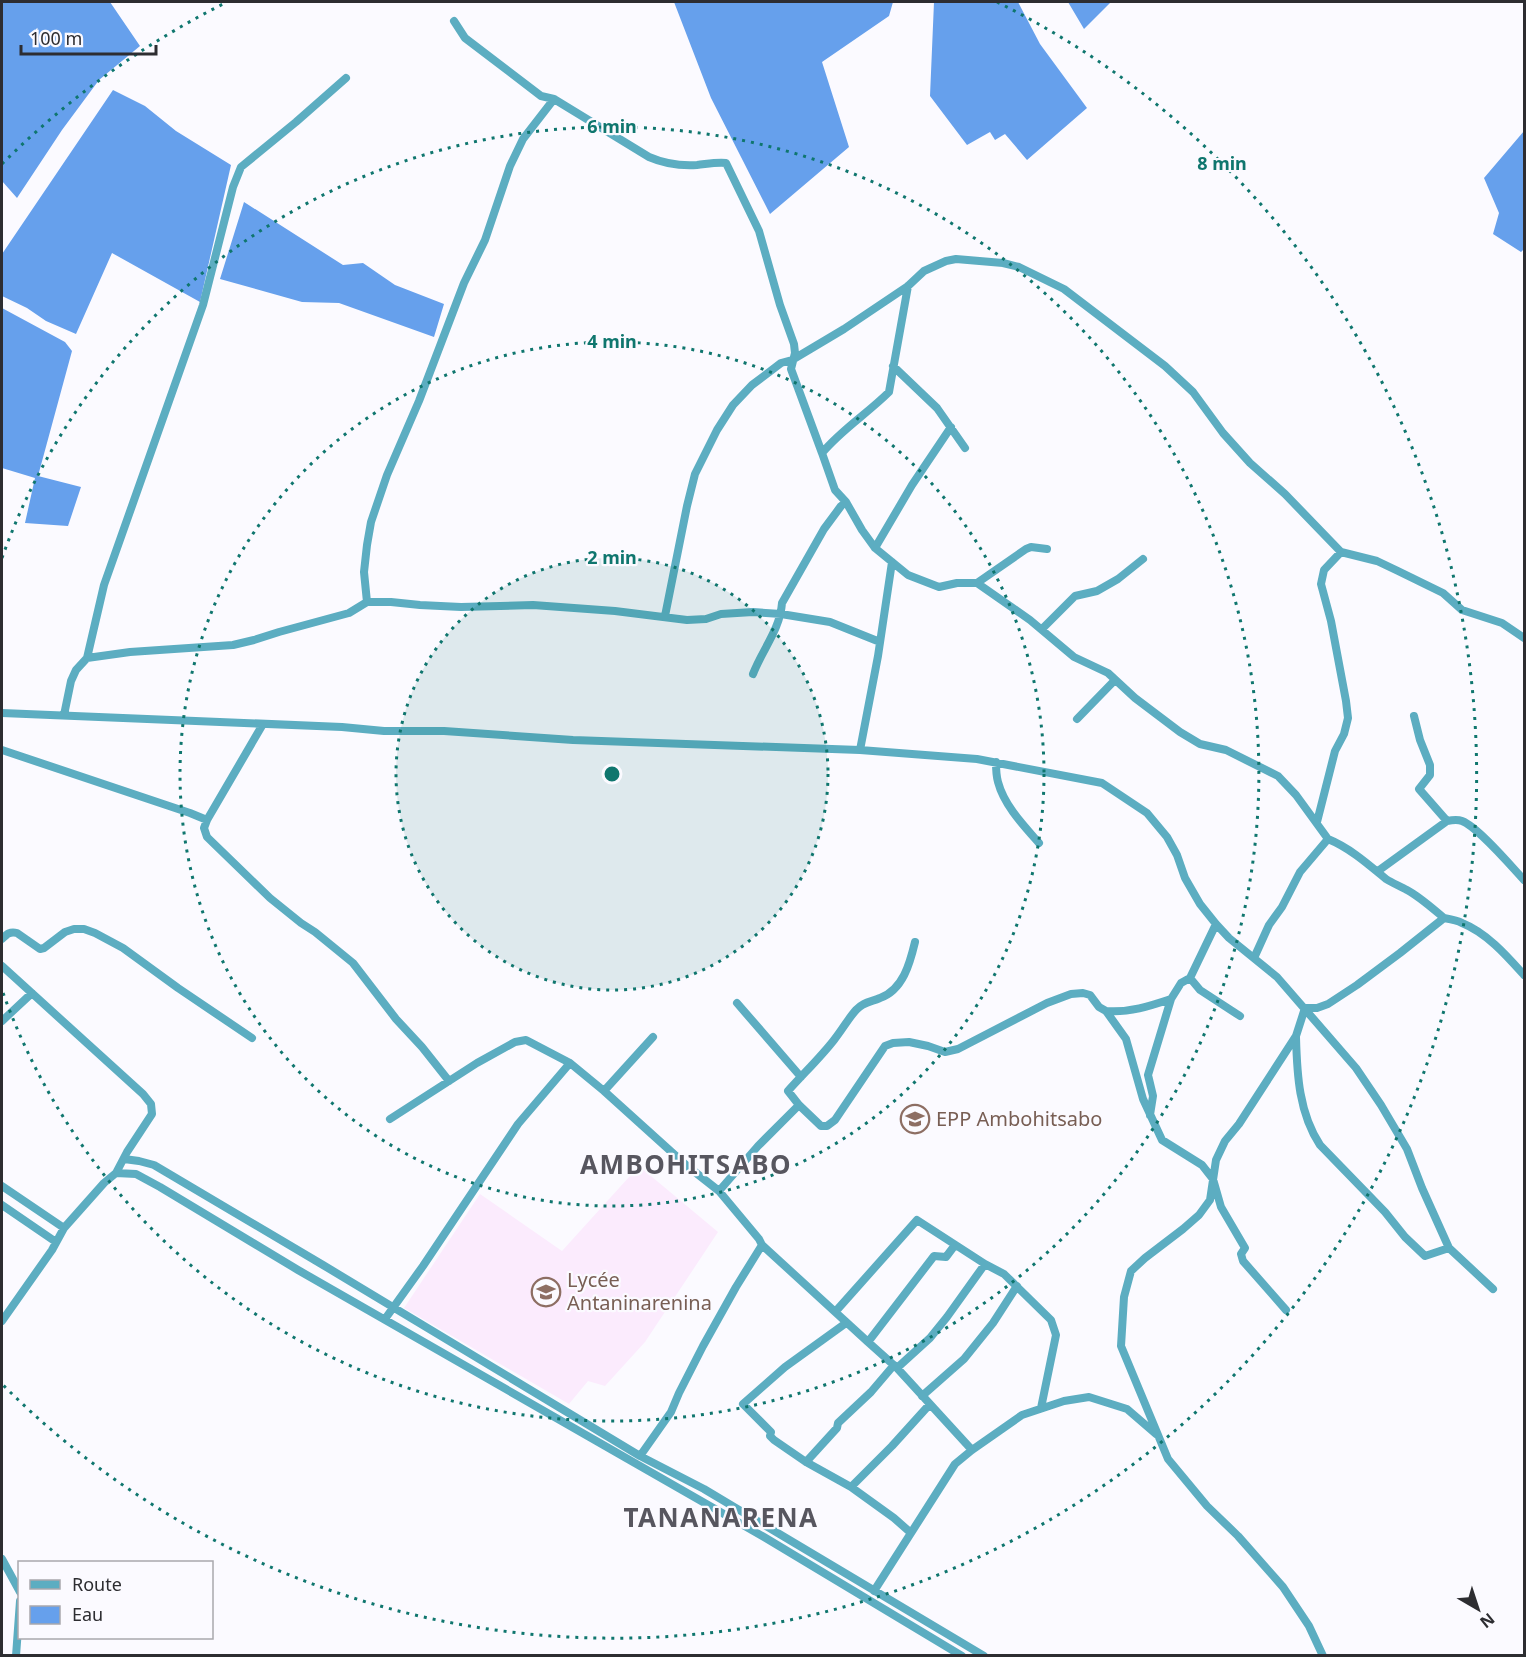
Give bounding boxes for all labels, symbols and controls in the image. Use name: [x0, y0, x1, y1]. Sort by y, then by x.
scale bar: [21, 18, 156, 56]
text: 100 m: [30, 26, 82, 50]
text: 6 min: [587, 114, 637, 138]
text: 8 min: [1197, 151, 1247, 175]
text: 4 min: [587, 329, 637, 353]
text: 2 min: [587, 545, 637, 569]
centre of rings: [602, 764, 622, 784]
school or university icon: EPP Ambohitsabo: [899, 1103, 931, 1135]
place label: EPP Ambohitsabo: [936, 1105, 1102, 1132]
district label: AMBOHITSABO: [580, 1146, 792, 1182]
place label: Lycée Antaninarenina: [567, 1266, 712, 1316]
school or university icon: Lycée Antaninarenina: [530, 1276, 562, 1308]
district label: TANANARENA: [623, 1499, 819, 1535]
legend: [18, 1561, 213, 1639]
text: Route: [72, 1572, 122, 1596]
north arrow: [1448, 1579, 1508, 1639]
text: Eau: [72, 1602, 103, 1626]
text: N: [1475, 1608, 1499, 1633]

